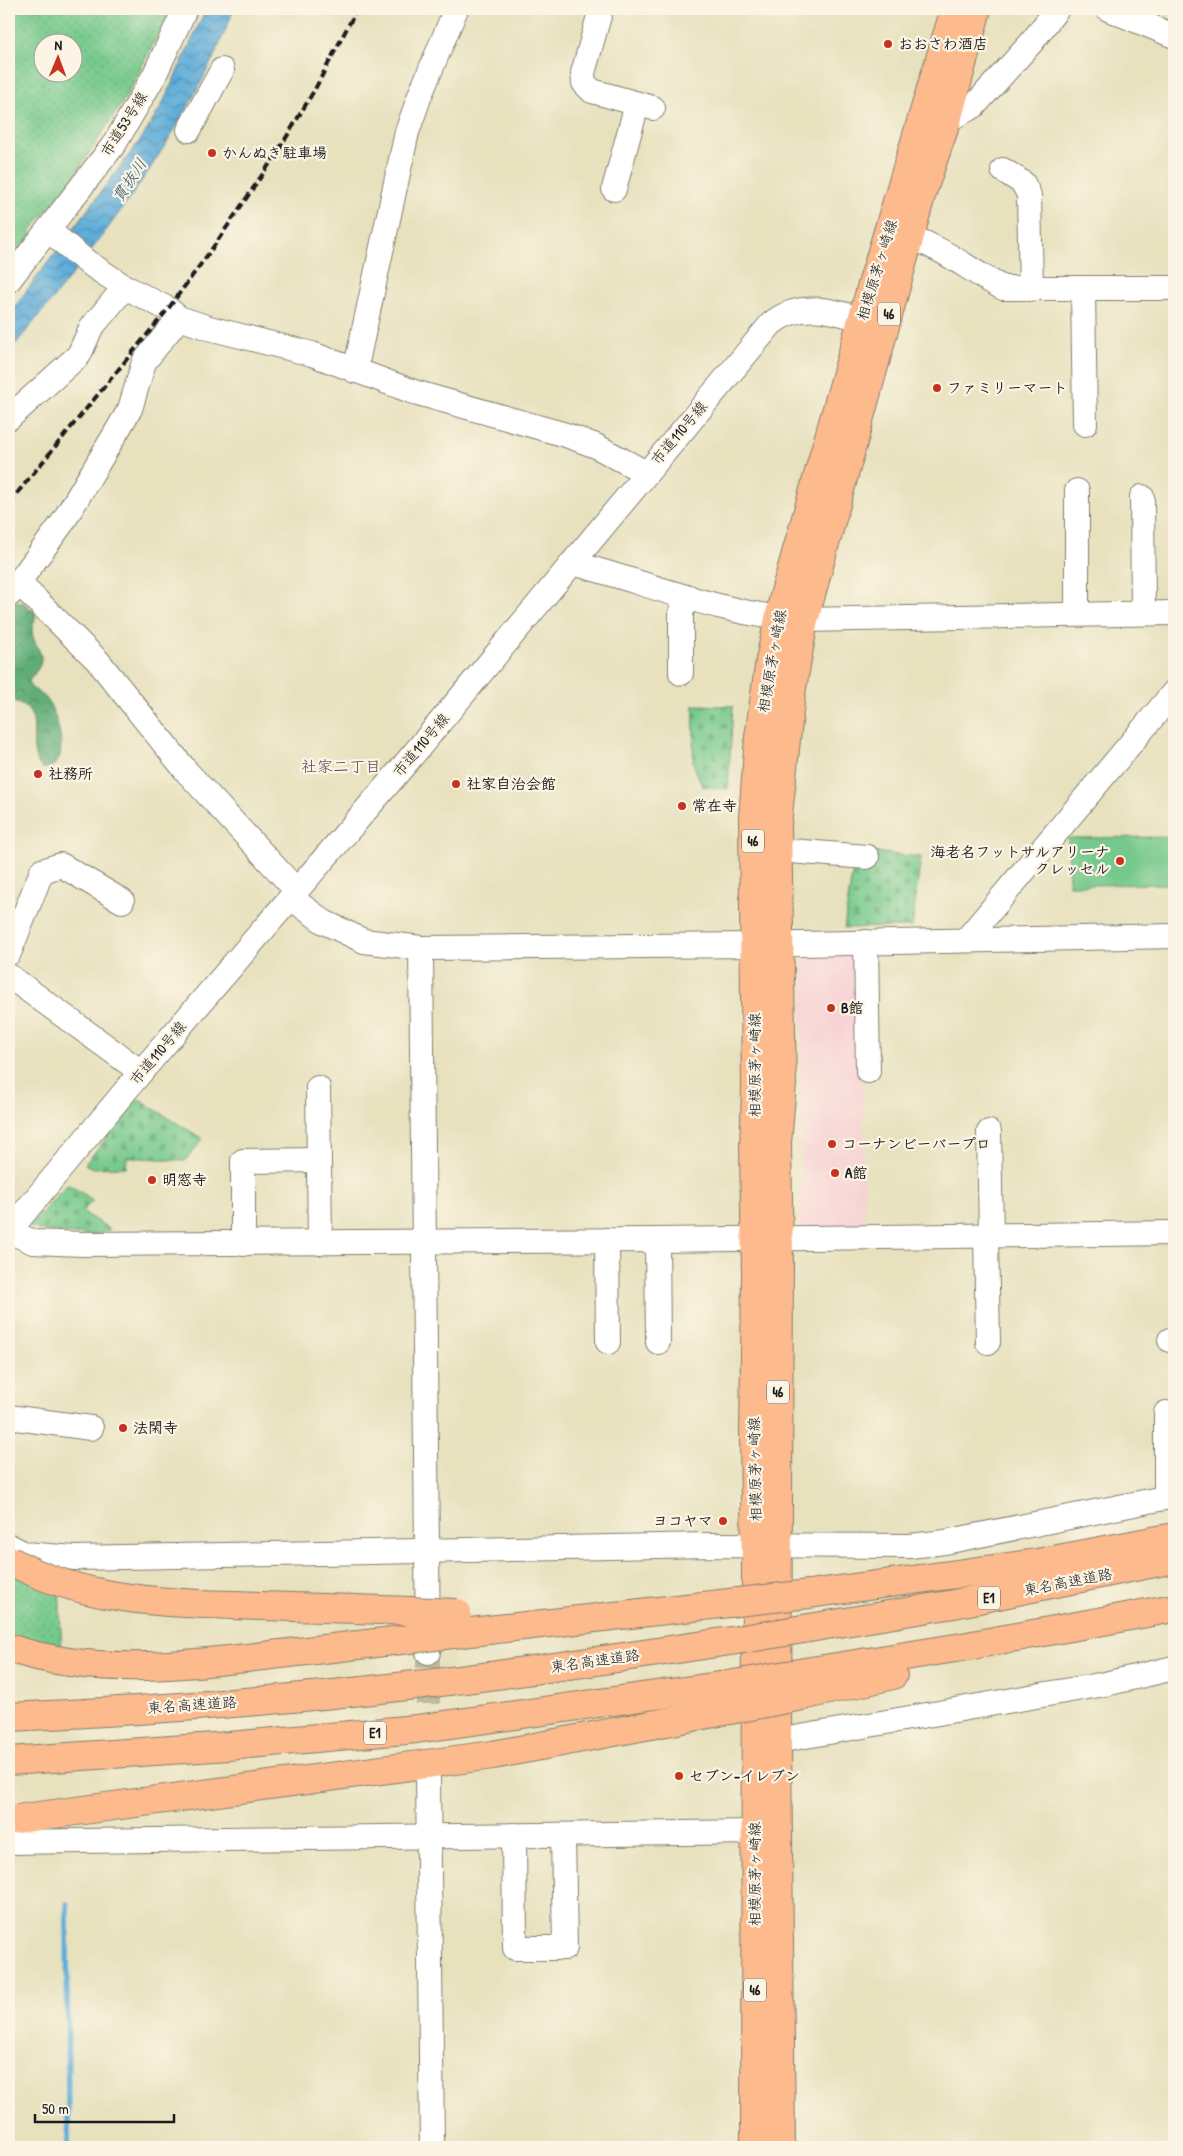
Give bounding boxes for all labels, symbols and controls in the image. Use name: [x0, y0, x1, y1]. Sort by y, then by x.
north arrow: [32, 32, 82, 82]
place label: おおさわ酒店: [898, 33, 988, 54]
text: N: [54, 35, 63, 54]
marker: おおさわ酒店: [882, 38, 894, 50]
street label: 市道53号線: [95, 87, 152, 160]
place label: かんぬき駐車場: [222, 142, 327, 163]
marker: かんぬき駐車場: [206, 147, 218, 159]
water label: 貫抜川: [107, 154, 151, 206]
street label: 相模原茅ヶ崎線: [851, 217, 902, 323]
road number: 46: [878, 302, 900, 326]
place label: ファミリーマート: [947, 377, 1068, 398]
marker: ファミリーマート: [931, 382, 943, 394]
street label: 市道110号線: [646, 396, 712, 469]
street label: 相模原茅ヶ崎線: [752, 607, 791, 714]
street label: 市道110号線: [388, 708, 454, 781]
district label: 社家二丁目: [301, 755, 381, 777]
place label: 社務所: [48, 763, 93, 784]
marker: 社務所: [32, 768, 44, 780]
place label: 社家自治会館: [466, 773, 556, 794]
marker: 社家自治会館: [450, 778, 462, 790]
place label: 常在寺: [692, 795, 737, 816]
marker: 常在寺: [676, 800, 688, 812]
road number: 46: [742, 829, 764, 852]
place label: 海老名フットサルアリーナ クレッセル: [931, 841, 1110, 879]
marker: 海老名フットサルアリーナ クレッセル: [1114, 855, 1126, 867]
place label: B館: [841, 997, 864, 1018]
marker: B館: [825, 1002, 837, 1014]
street label: 相模原茅ヶ崎線: [744, 1012, 765, 1118]
street label: 市道110号線: [125, 1016, 191, 1089]
place label: コーナンビーバープロ: [842, 1133, 991, 1154]
marker: コーナンビーバープロ: [826, 1138, 838, 1150]
place label: A館: [845, 1162, 867, 1183]
marker: A館: [829, 1167, 841, 1179]
place label: 明窓寺: [162, 1169, 207, 1190]
marker: 明窓寺: [146, 1174, 158, 1186]
road number: 46: [767, 1380, 789, 1404]
street label: 相模原茅ヶ崎線: [743, 1416, 766, 1522]
place label: 法閑寺: [133, 1417, 178, 1438]
marker: 法閑寺: [117, 1422, 129, 1434]
place label: ヨコヤマ: [653, 1510, 713, 1531]
marker: ヨコヤマ: [717, 1515, 729, 1527]
street label: 東名高速道路: [1022, 1563, 1114, 1600]
road number: E1: [978, 1586, 1000, 1610]
street label: 東名高速道路: [549, 1644, 641, 1677]
street label: 東名高速道路: [146, 1691, 238, 1718]
road number: E1: [364, 1722, 386, 1745]
place label: セブン-イレブン: [689, 1765, 800, 1786]
marker: セブン-イレブン: [673, 1770, 685, 1782]
street label: 相模原茅ヶ崎線: [744, 1821, 765, 1927]
road number: 46: [744, 1978, 766, 2002]
scale bar: [35, 2091, 174, 2123]
text: 50 m: [42, 2098, 69, 2119]

